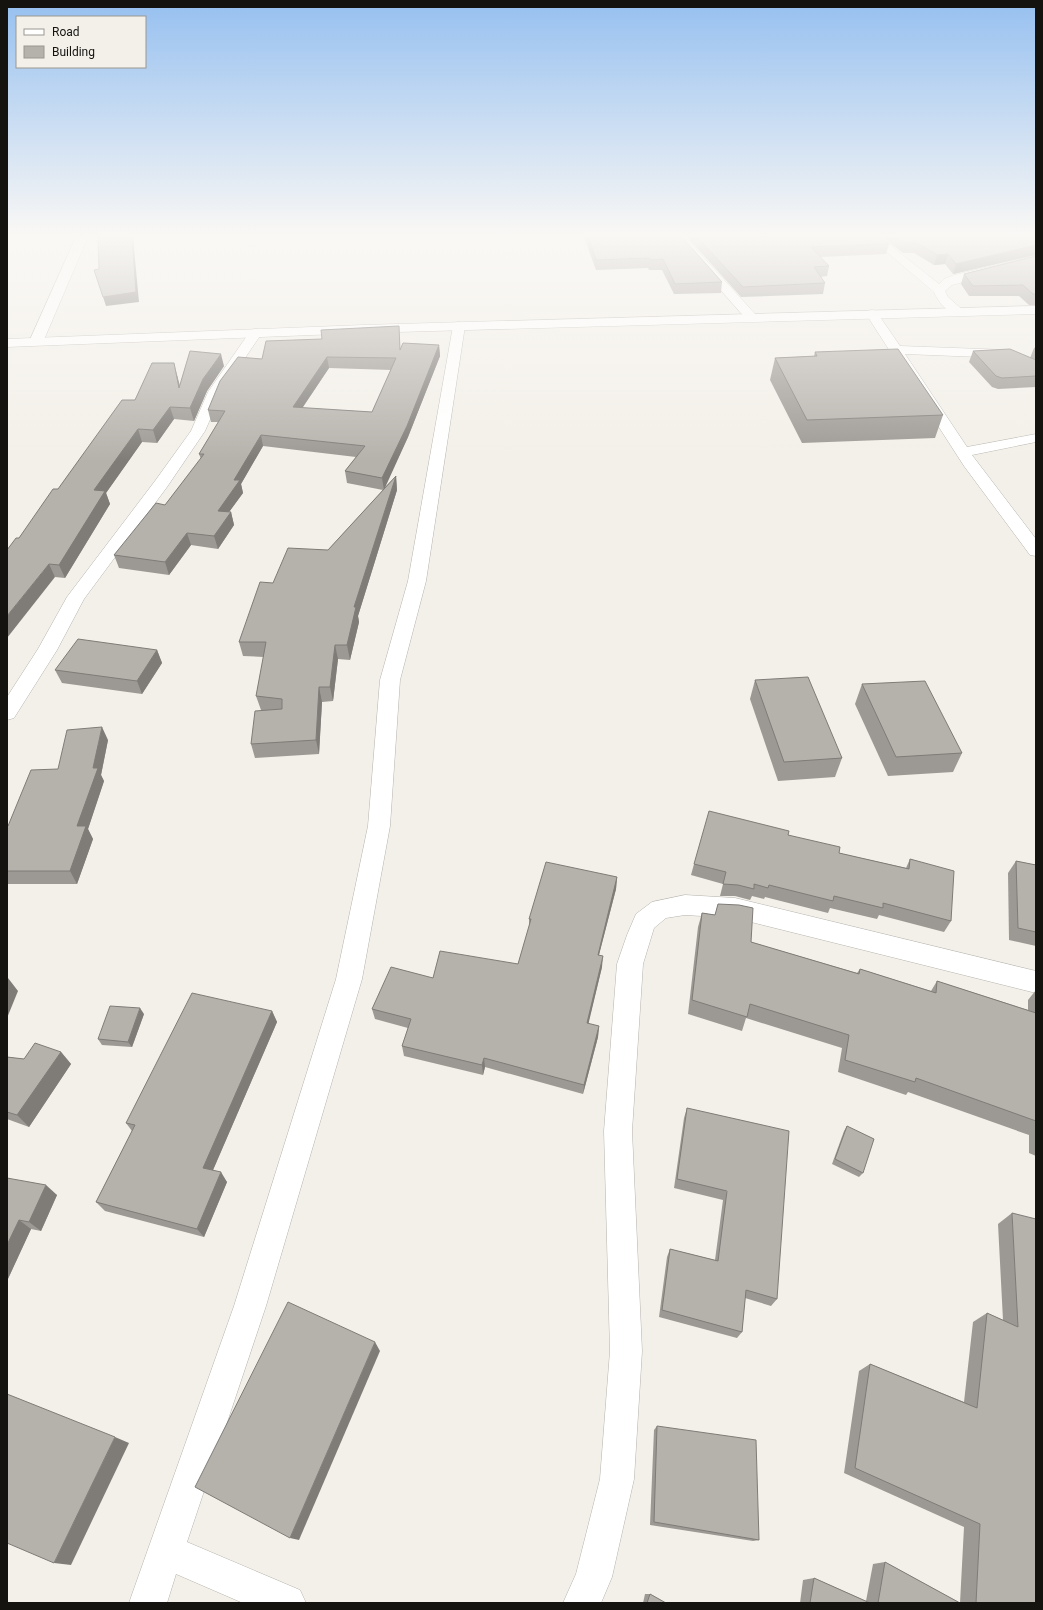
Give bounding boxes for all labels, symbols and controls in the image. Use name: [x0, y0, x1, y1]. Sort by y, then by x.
legend: [16, 16, 146, 68]
text: Road: [52, 25, 80, 39]
text: Building: [52, 45, 95, 59]

